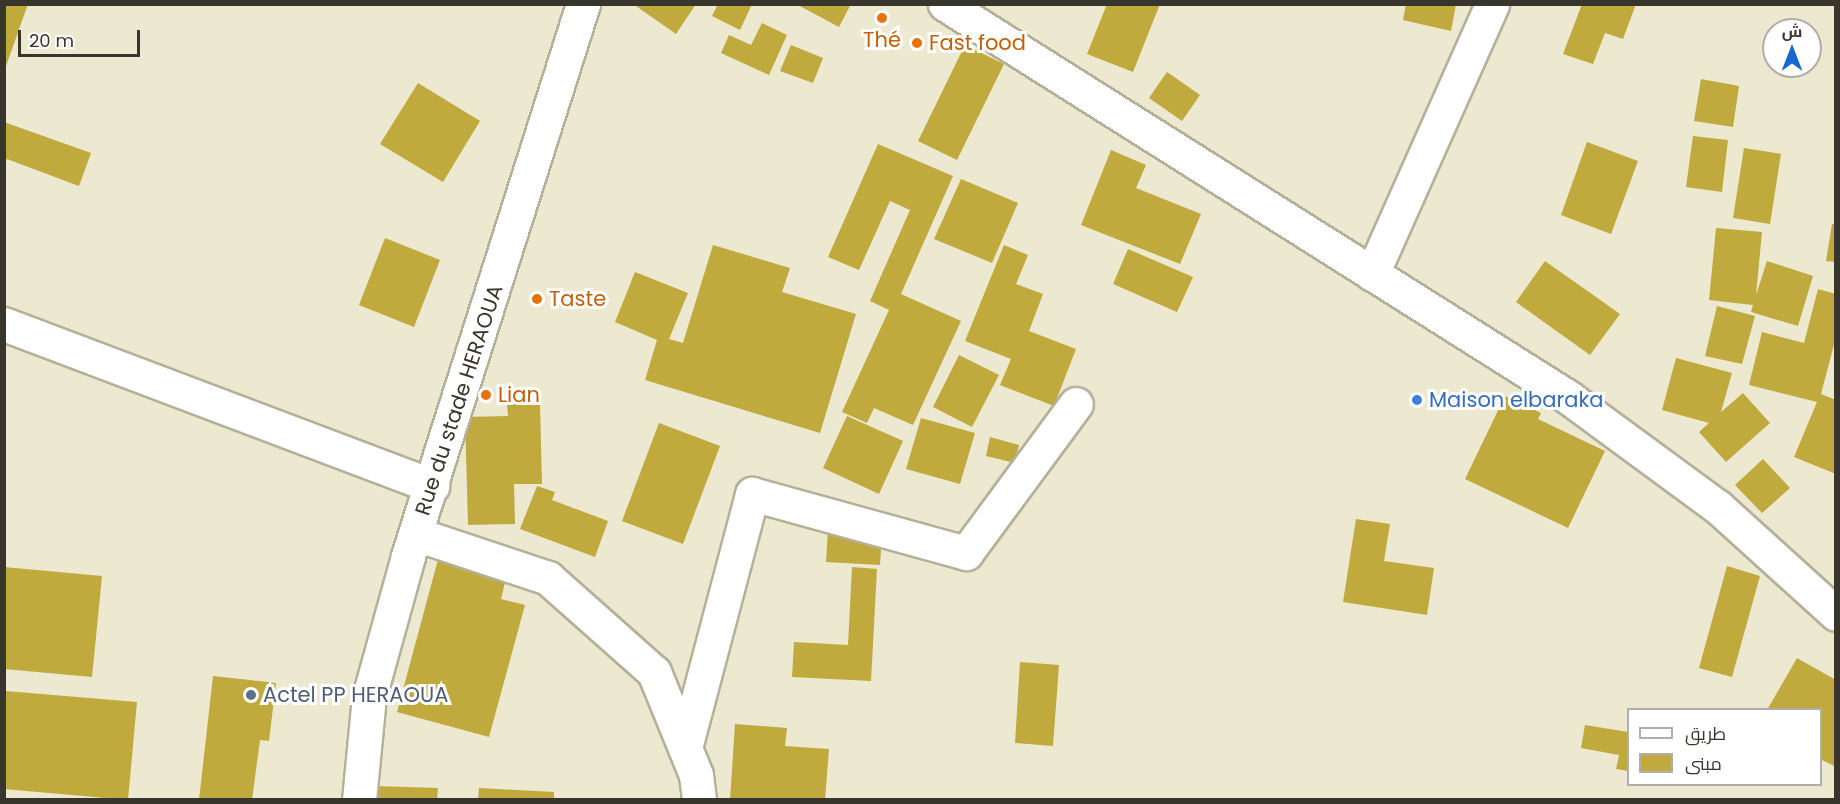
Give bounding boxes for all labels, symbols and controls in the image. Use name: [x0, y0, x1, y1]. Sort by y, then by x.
marker: Thé: [875, 11, 889, 25]
scale bar: [21, 18, 142, 56]
north arrow: [1762, 18, 1822, 78]
text: ش: [1782, 20, 1802, 43]
place label: Thé: [863, 27, 901, 53]
text: 20 m: [29, 28, 74, 53]
place label: Fast food: [929, 30, 1026, 56]
marker: Fast food: [910, 36, 924, 50]
street label: Rue du stade HERAOUA: [410, 282, 508, 518]
place label: Taste: [549, 286, 606, 312]
marker: Taste: [530, 292, 544, 306]
place label: Lian: [498, 382, 540, 408]
place label: Maison elbaraka: [1429, 387, 1604, 413]
marker: Lian: [479, 388, 493, 402]
marker: Maison elbaraka: [1410, 393, 1424, 407]
place label: Actel PP HERAOUA: [263, 682, 448, 708]
marker: Actel PP HERAOUA: [244, 688, 258, 702]
legend: [1627, 708, 1822, 786]
text: طريق: [1685, 721, 1726, 746]
text: مبنى: [1685, 751, 1722, 776]

